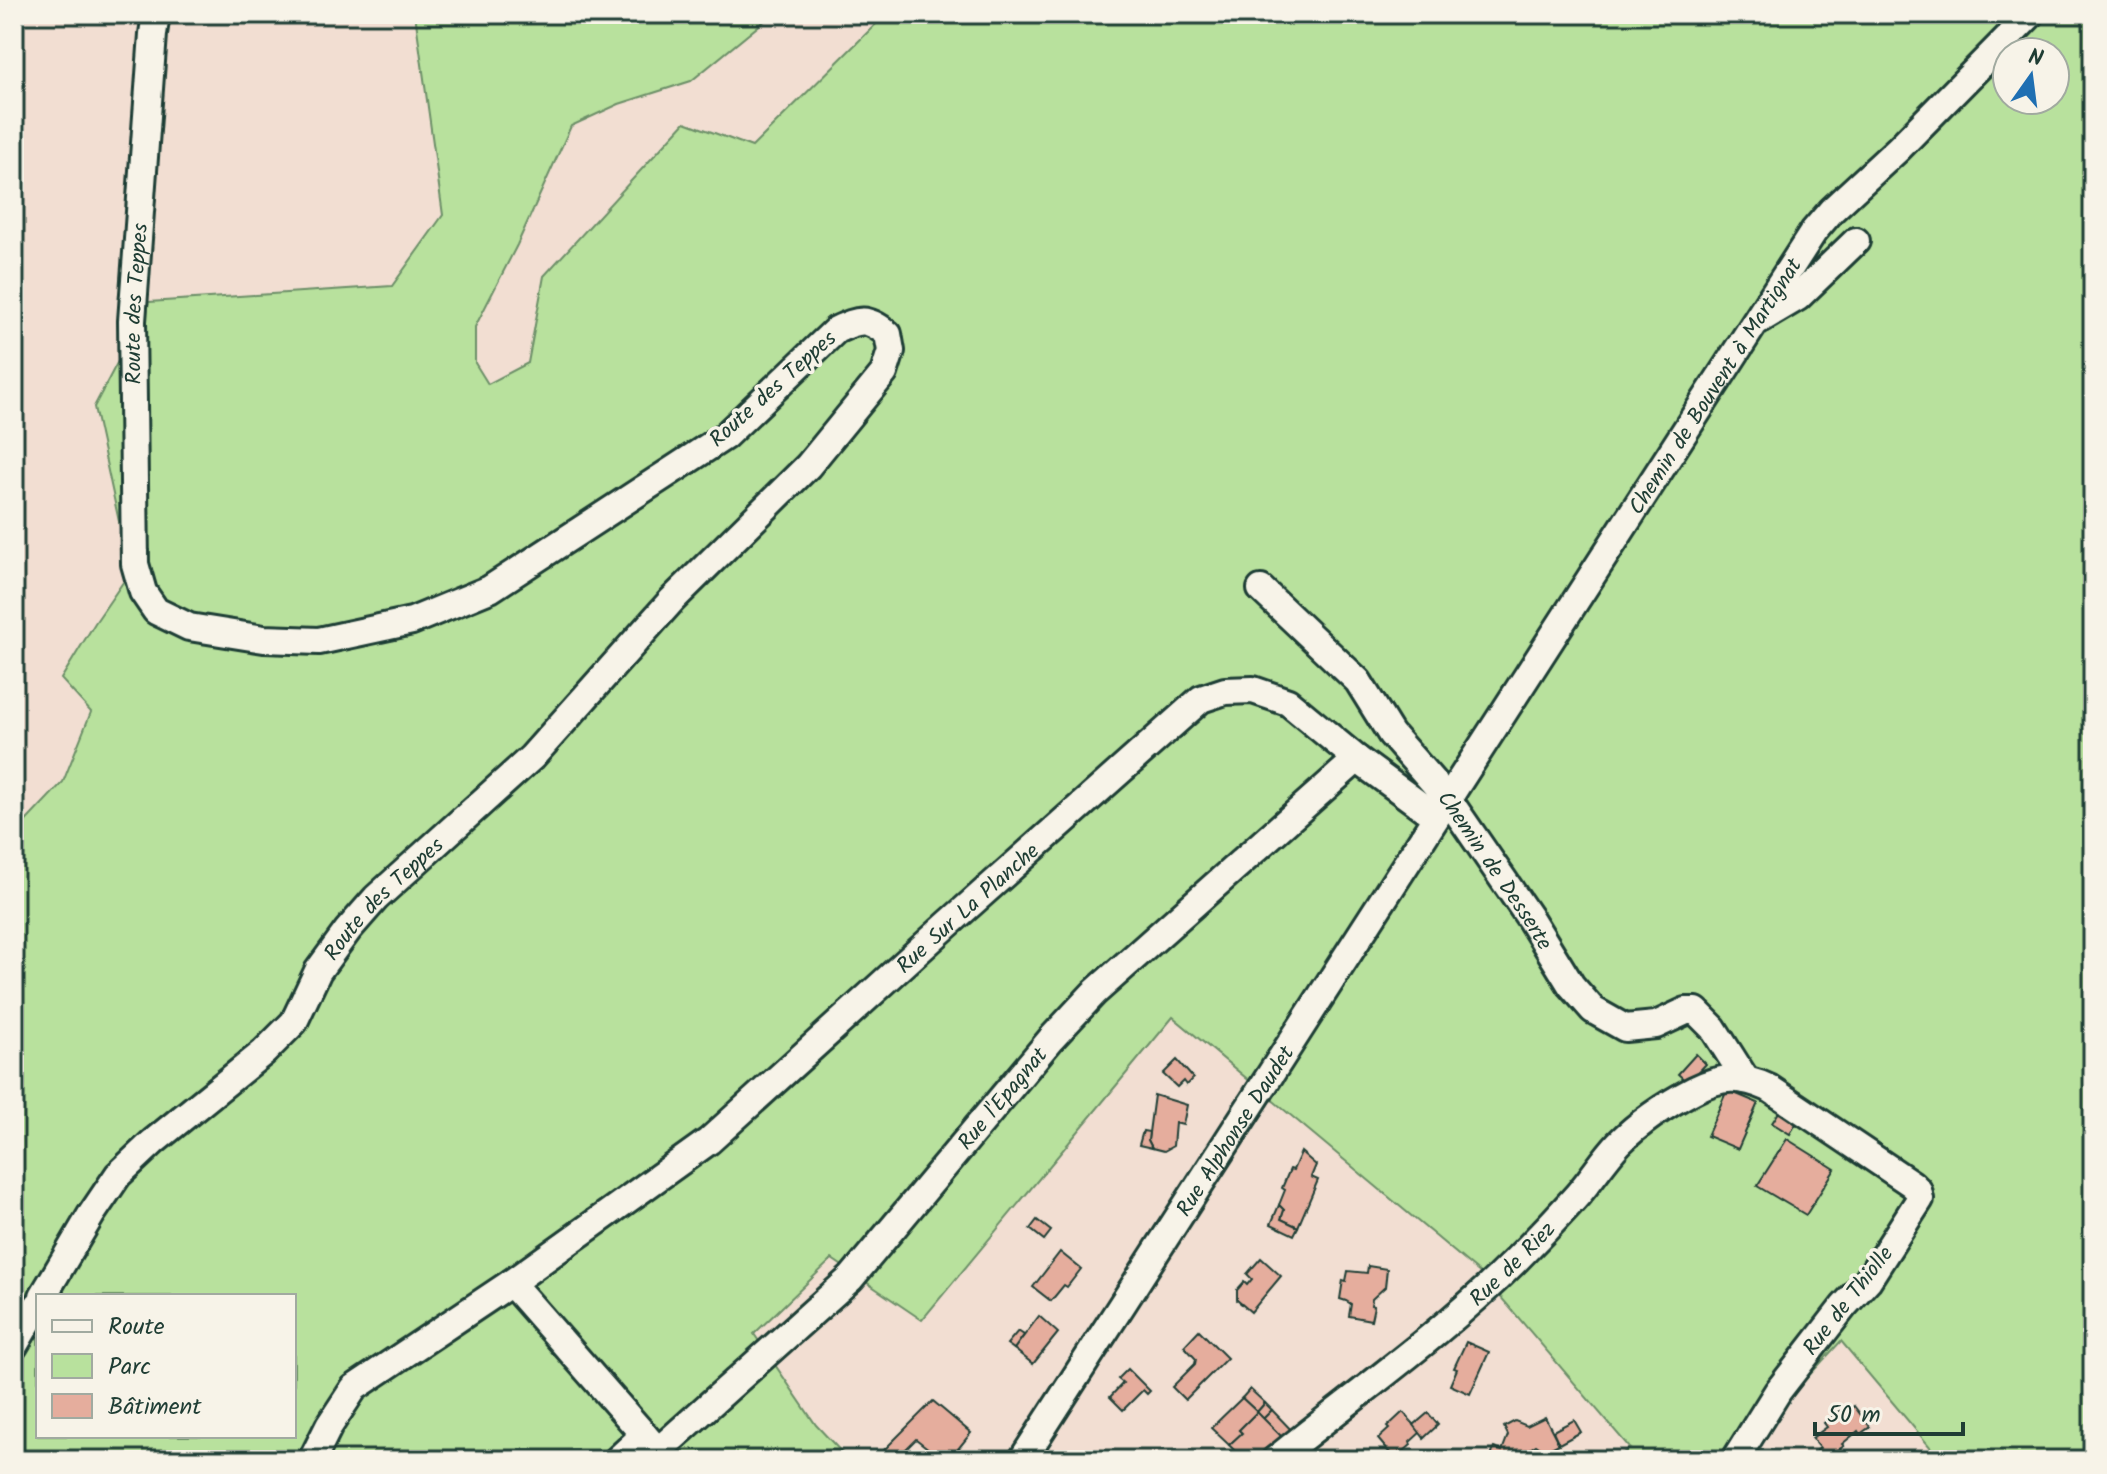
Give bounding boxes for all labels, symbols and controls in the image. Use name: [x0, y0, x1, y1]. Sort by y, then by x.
north arrow: [1991, 36, 2071, 116]
text: N: [2024, 40, 2046, 78]
street label: Route des Teppes: [117, 221, 159, 385]
street label: Chemin de Bouvent à Martignat: [1620, 251, 1813, 523]
street label: Route des Teppes: [702, 322, 846, 457]
street label: Chemin de Desserte: [1428, 783, 1561, 958]
street label: Route des Teppes: [316, 829, 453, 969]
street label: Rue Sur La Planche: [889, 835, 1048, 983]
street label: Rue Alphonse Daudet: [1168, 1039, 1305, 1224]
street label: Rue l'Epagnat: [950, 1040, 1058, 1159]
street label: Rue de Riez: [1462, 1214, 1565, 1316]
street label: Rue de Thiolle: [1795, 1239, 1903, 1364]
legend: [36, 1294, 296, 1438]
text: Route: [108, 1308, 165, 1347]
text: Parc: [108, 1348, 151, 1387]
scale bar: [1815, 1386, 1963, 1436]
text: Bâtiment: [108, 1388, 202, 1427]
text: 50 m: [1827, 1396, 1881, 1435]

